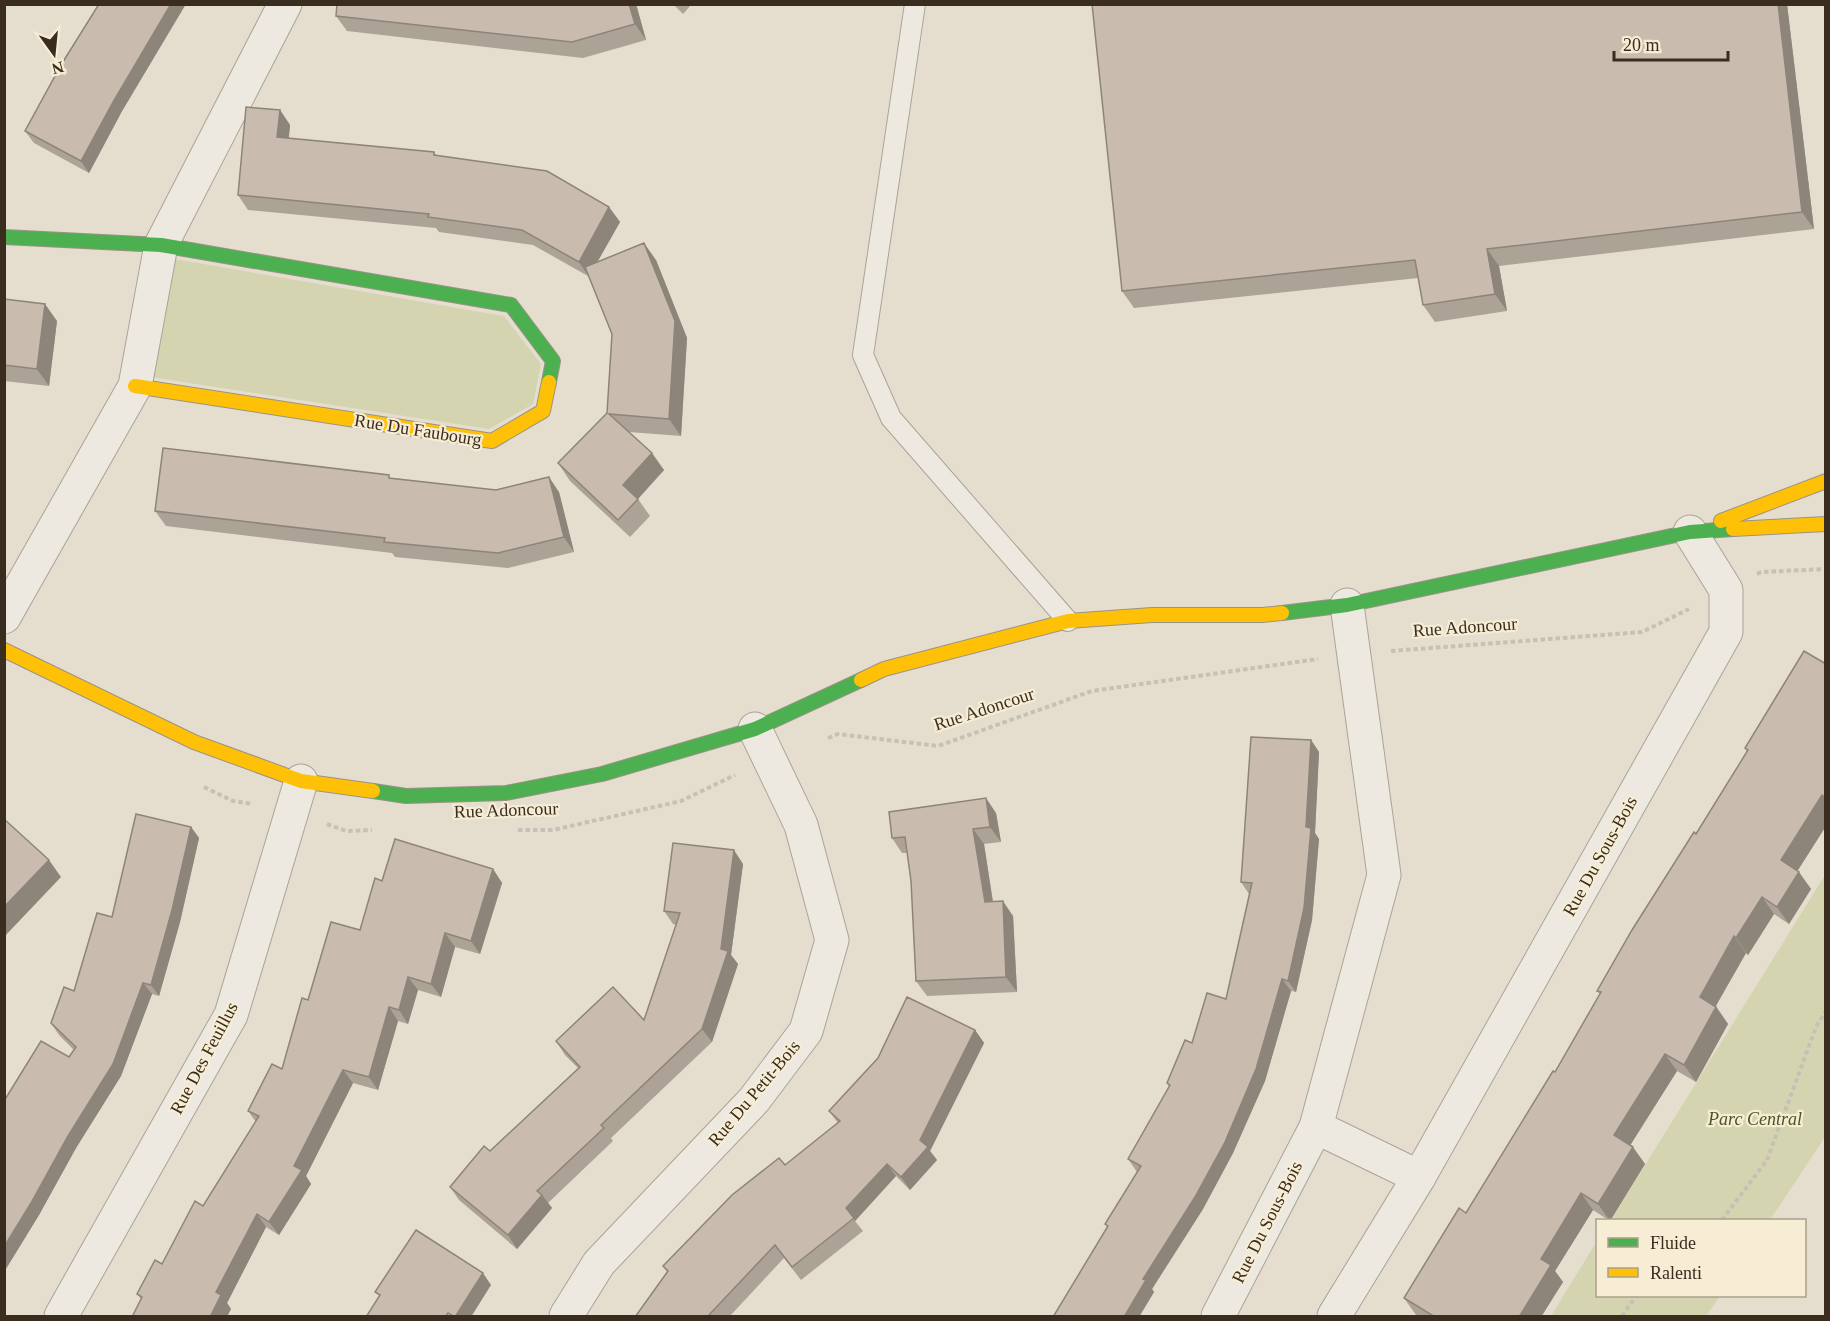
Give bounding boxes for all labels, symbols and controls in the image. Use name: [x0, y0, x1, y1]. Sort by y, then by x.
north arrow: [24, 24, 84, 84]
scale bar: [1614, 24, 1728, 62]
text: 20 m: [1623, 35, 1660, 55]
text: N: [50, 58, 66, 78]
street label: Rue Du Faubourg: [353, 410, 483, 450]
street label: Rue Adoncour: [1412, 613, 1518, 641]
street label: Rue Adoncour: [931, 683, 1037, 735]
street label: Rue Du Sous-Bois: [1559, 793, 1641, 919]
street label: Rue Adoncour: [453, 798, 559, 822]
street label: Rue Des Feuillus: [166, 999, 242, 1117]
street label: Rue Du Petit-Bois: [704, 1036, 804, 1150]
park label: Parc Central: [1707, 1109, 1802, 1129]
street label: Rue Du Sous-Bois: [1228, 1158, 1306, 1286]
legend: [1596, 1219, 1806, 1297]
text: Fluide: [1650, 1233, 1696, 1253]
text: Ralenti: [1650, 1263, 1702, 1283]

